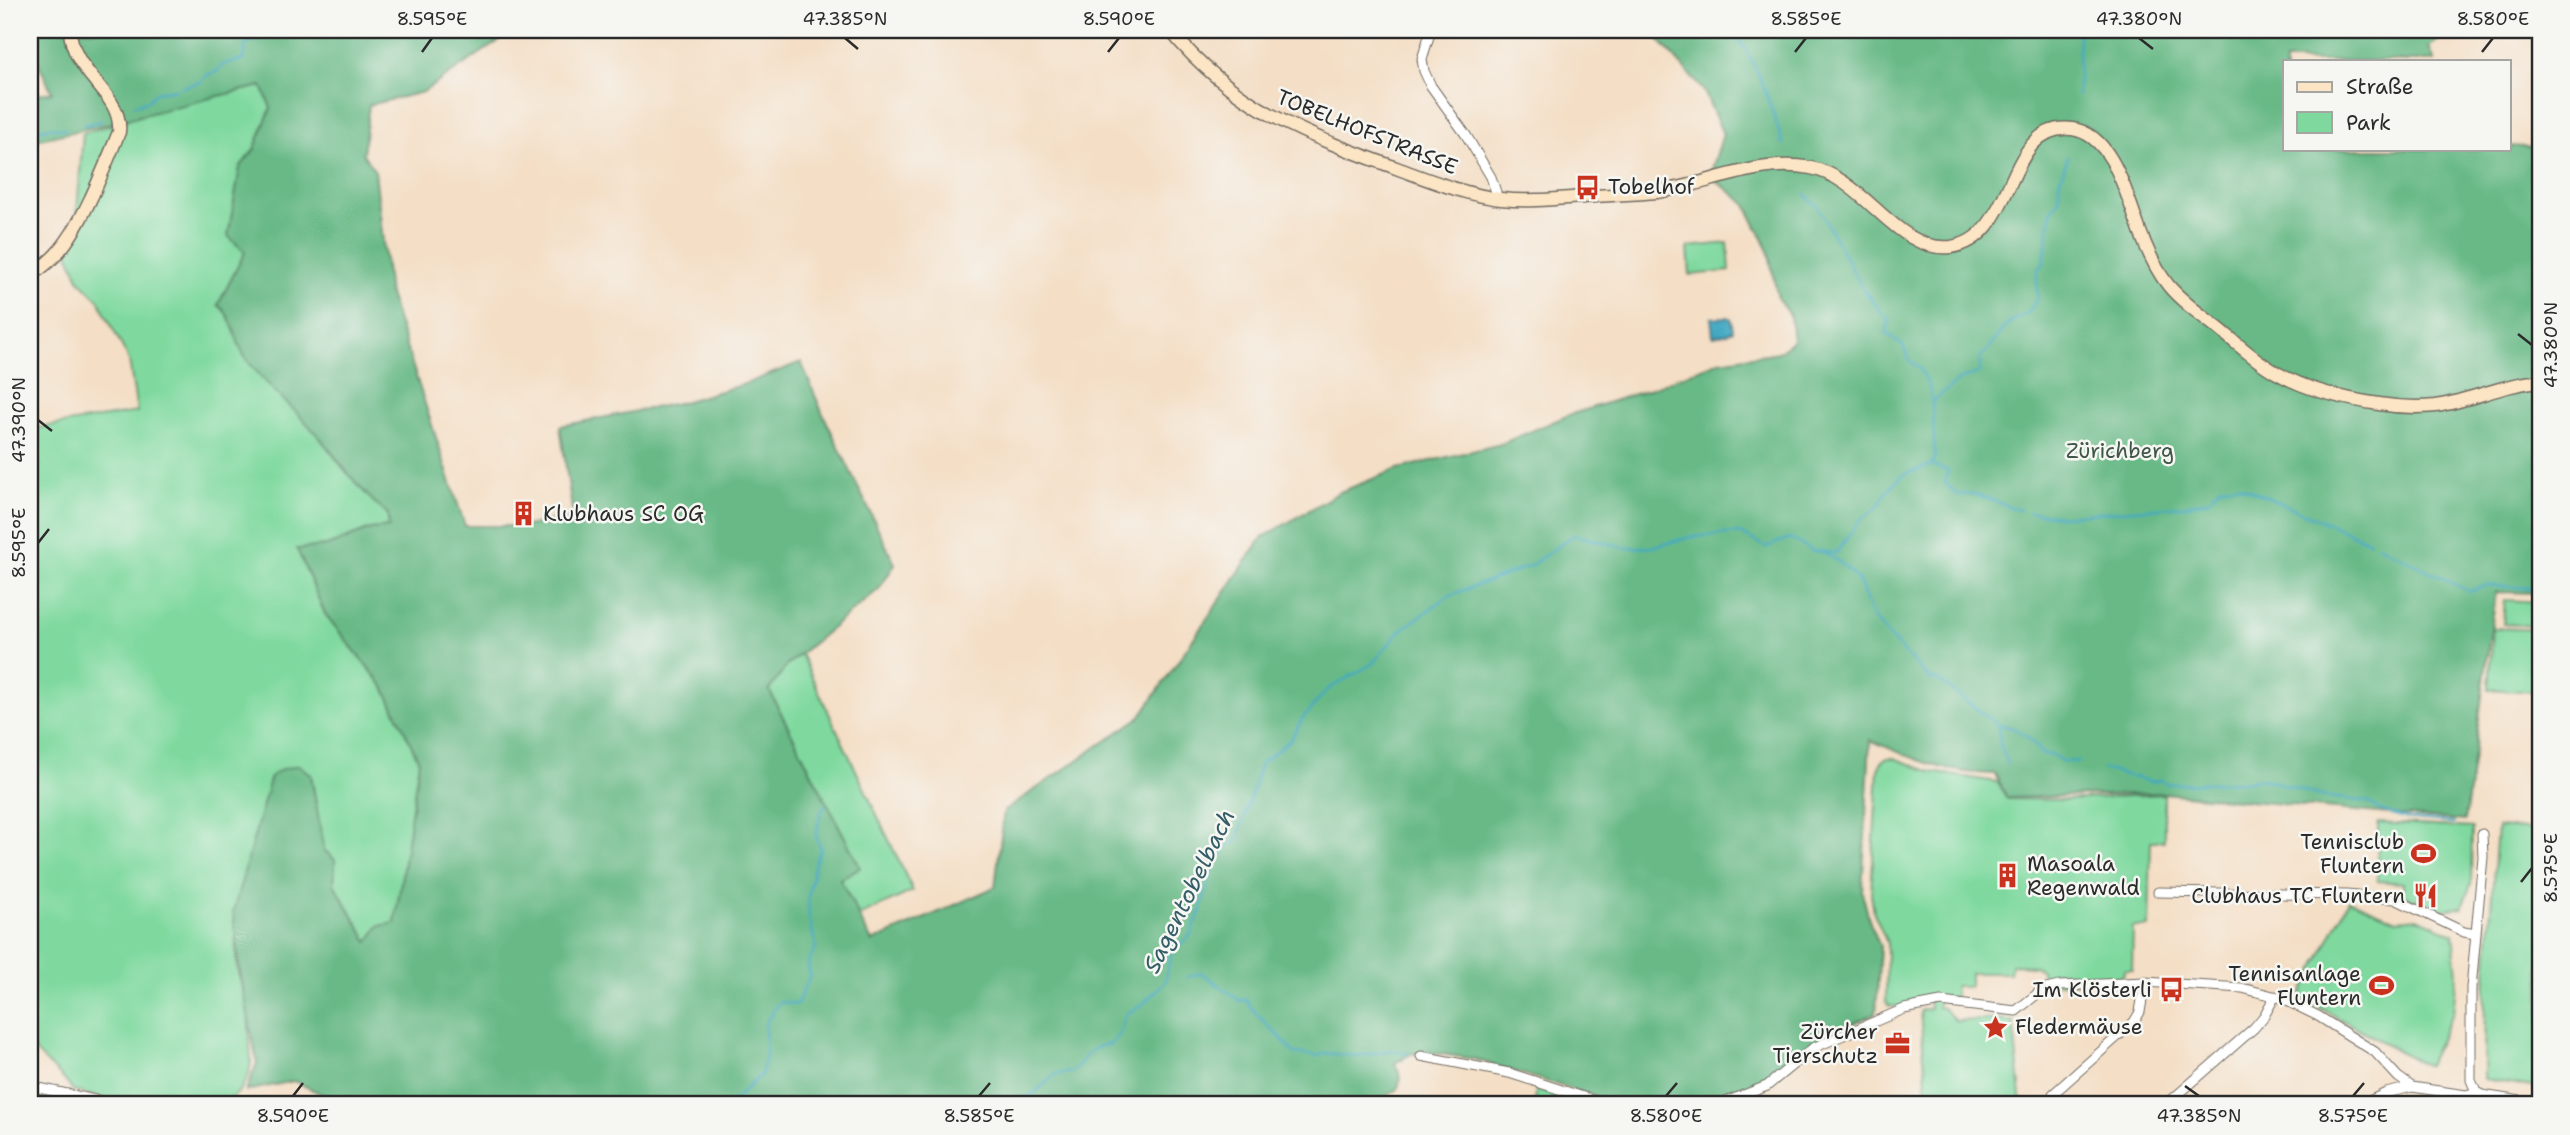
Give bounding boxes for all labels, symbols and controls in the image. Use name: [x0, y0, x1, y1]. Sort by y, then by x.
text: 8.595°E: [397, 7, 467, 31]
text: 47.385°N: [803, 7, 887, 31]
text: 8.590°E: [1083, 7, 1155, 31]
text: 8.585°E: [1771, 7, 1841, 31]
text: 47.380°N: [2096, 7, 2182, 31]
text: 8.580°E: [2457, 7, 2529, 31]
legend: [2283, 60, 2510, 150]
text: Straße: [2346, 73, 2414, 101]
street label: TOBELHOFSTRASSE: [1272, 83, 1462, 181]
text: Park: [2346, 109, 2391, 137]
bus stop icon: Tobelhof: [1574, 173, 1602, 201]
place label: Tobelhof: [1608, 173, 1695, 201]
text: 47.380°N: [2539, 302, 2563, 388]
text: 47.390°N: [7, 377, 31, 463]
park label: Zürichberg: [2066, 437, 2174, 465]
building icon: Klubhaus SC OG: [509, 500, 537, 528]
place label: Klubhaus SC OG: [543, 500, 704, 528]
text: 8.595°E: [7, 508, 31, 578]
water label: Sagentobelbach: [1136, 804, 1242, 978]
place label: Tennisclub Fluntern: [2300, 828, 2404, 880]
text: 8.575°E: [2539, 833, 2563, 903]
sports icon: Tennisclub Fluntern: [2410, 840, 2438, 868]
place label: Masoala Regenwald: [2027, 850, 2140, 902]
building icon: Masoala Regenwald: [1993, 862, 2021, 890]
place label: Clubhaus TC Fluntern: [2191, 882, 2405, 910]
restaurant icon: Clubhaus TC Fluntern: [2411, 882, 2439, 910]
place label: Tennisanlage Fluntern: [2228, 960, 2361, 1012]
sports icon: Tennisanlage Fluntern: [2367, 972, 2395, 1000]
place label: Im Klösterli: [2032, 976, 2152, 1004]
bus stop icon: Im Klösterli: [2158, 976, 2186, 1004]
place icon: Fledermäuse: [1981, 1013, 2009, 1041]
place label: Fledermäuse: [2015, 1013, 2143, 1041]
place label: Zürcher Tierschutz: [1772, 1018, 1878, 1070]
office icon: Zürcher Tierschutz: [1884, 1030, 1912, 1058]
text: 8.590°E: [257, 1104, 329, 1128]
text: 8.585°E: [944, 1104, 1014, 1128]
text: 8.580°E: [1630, 1104, 1702, 1128]
text: 47.385°N: [2157, 1104, 2241, 1128]
text: 8.575°E: [2318, 1104, 2388, 1128]

